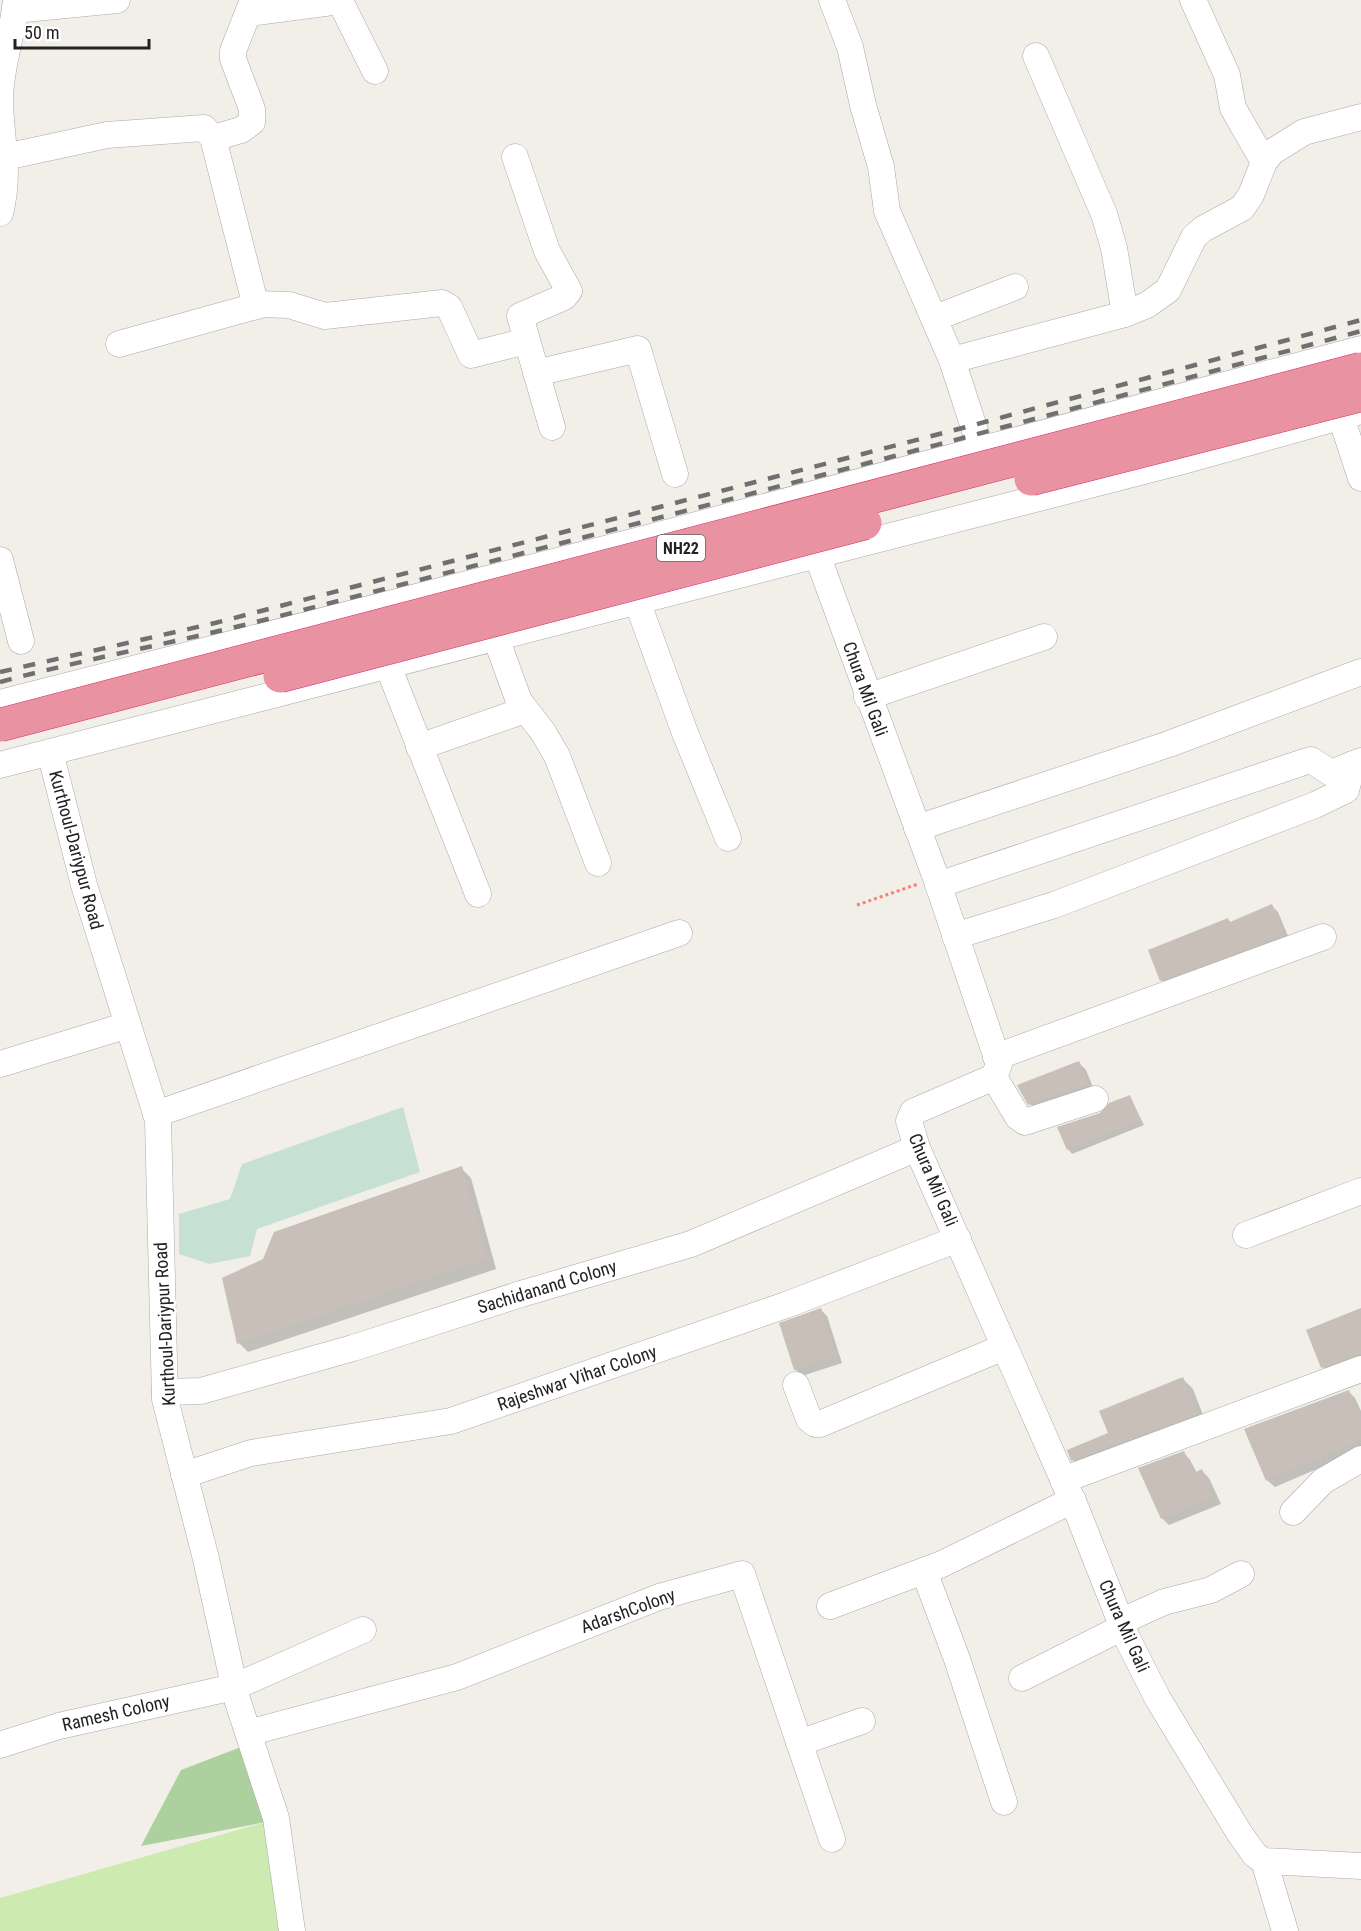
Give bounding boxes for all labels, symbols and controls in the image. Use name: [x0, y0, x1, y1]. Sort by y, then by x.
scale bar: [15, 12, 148, 50]
text: 50 m: [24, 22, 59, 43]
road number: NH22: [657, 535, 705, 561]
street label: Chura Mil Gali: [839, 639, 892, 739]
street label: Kurthoul-Dariypur Road: [45, 768, 108, 932]
street label: Chura Mil Gali: [904, 1130, 962, 1229]
street label: Kurthoul-Dariypur Road: [150, 1242, 179, 1406]
street label: Sachidanand Colony: [475, 1255, 619, 1318]
street label: Rajeshwar Vihar Colony: [494, 1340, 660, 1415]
street label: Chura Mil Gali: [1095, 1576, 1154, 1675]
street label: AdarshColony: [578, 1584, 678, 1637]
street label: Ramesh Colony: [60, 1690, 172, 1735]

